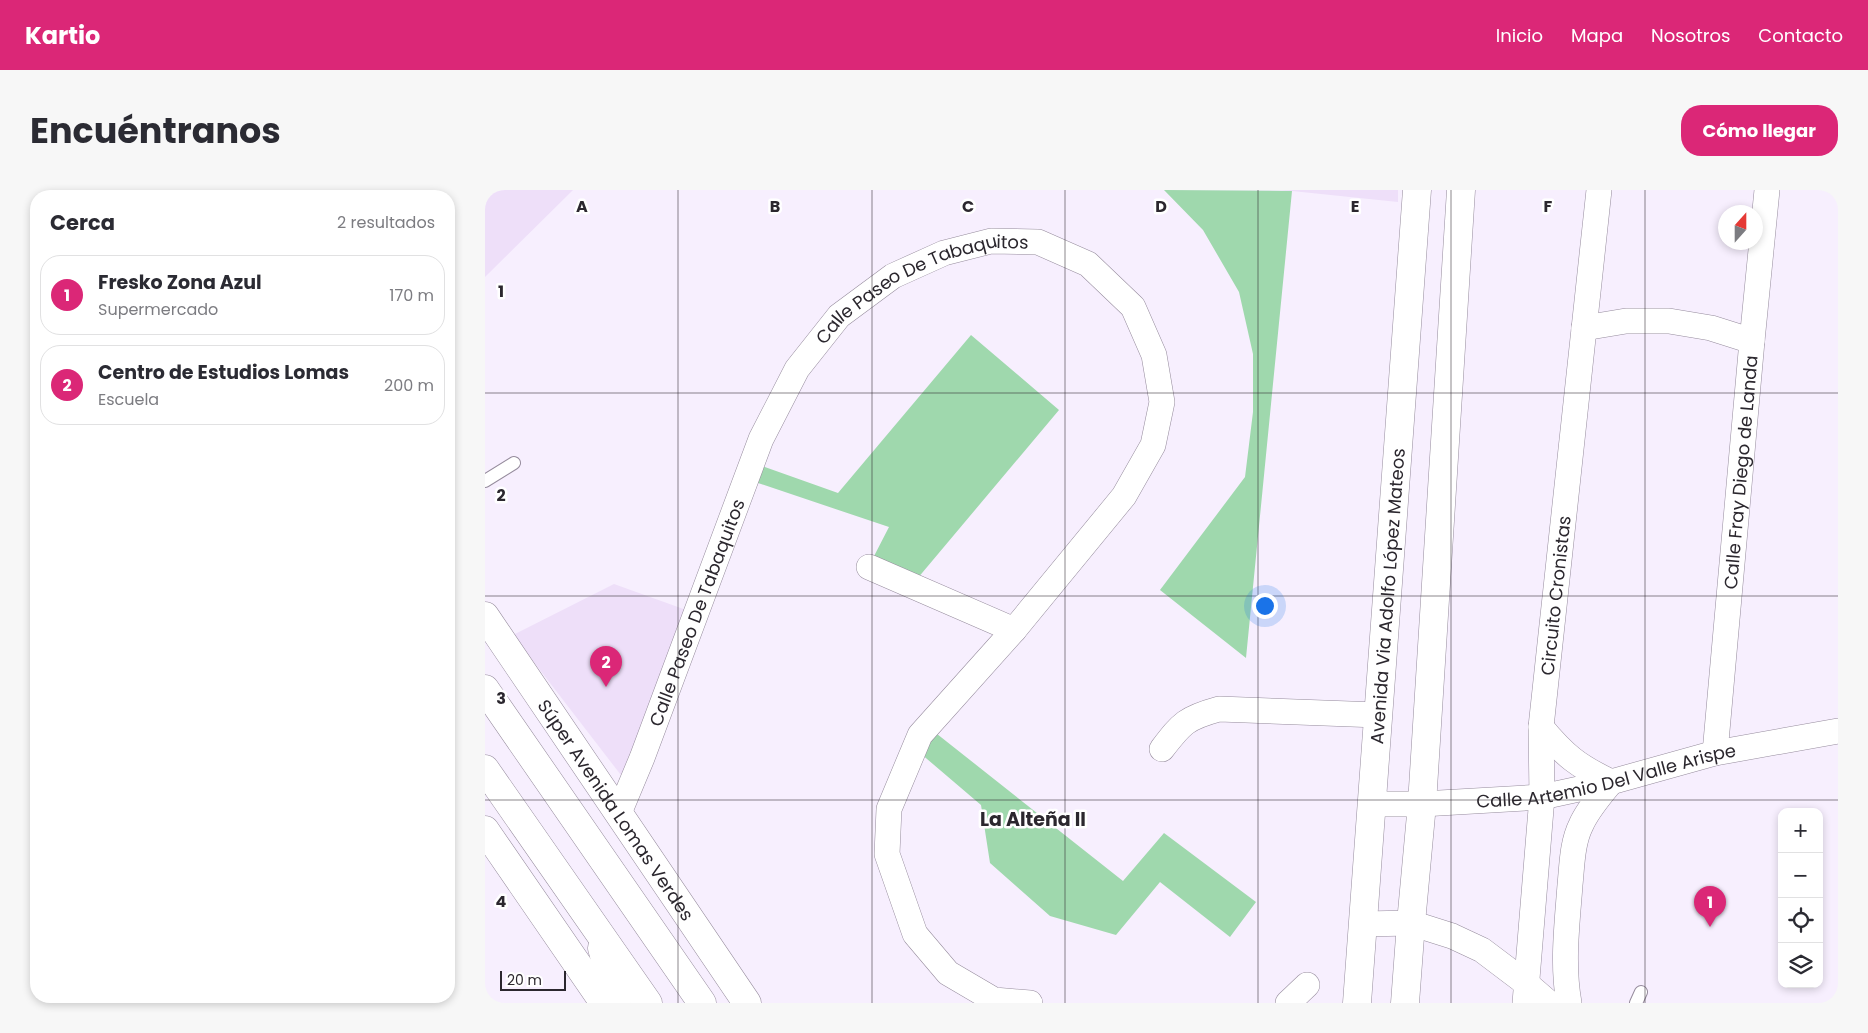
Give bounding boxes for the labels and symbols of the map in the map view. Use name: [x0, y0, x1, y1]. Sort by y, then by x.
text: A: [576, 195, 588, 218]
text: B: [770, 195, 780, 218]
text: C: [962, 195, 974, 218]
text: D: [1155, 195, 1167, 218]
text: E: [1351, 195, 1359, 218]
text: F: [1544, 195, 1553, 218]
north arrow: [1718, 205, 1763, 250]
street label: Calle Paseo De Tabaquitos: [809, 228, 1029, 349]
text: 1: [498, 280, 504, 303]
street label: Calle Fray Diego de Landa: [1717, 354, 1763, 590]
street label: Avenida Via Adolfo López Mateos: [1364, 447, 1410, 745]
text: 2: [496, 484, 506, 507]
street label: Calle Paseo De Tabaquitos: [642, 495, 750, 730]
street label: Circuito Cronistas: [1534, 514, 1576, 677]
your location: [1252, 593, 1278, 619]
pin: 2: [590, 646, 622, 687]
text: 3: [496, 687, 506, 710]
street label: Súper Avenida Lomas Verdes: [532, 694, 700, 926]
street label: Calle Artemio Del Valle Arispe: [1476, 737, 1738, 813]
district label: La Alteña II: [980, 806, 1086, 833]
pin: 1: [1694, 886, 1726, 927]
text: 4: [496, 890, 507, 913]
scale bar: [500, 968, 566, 991]

